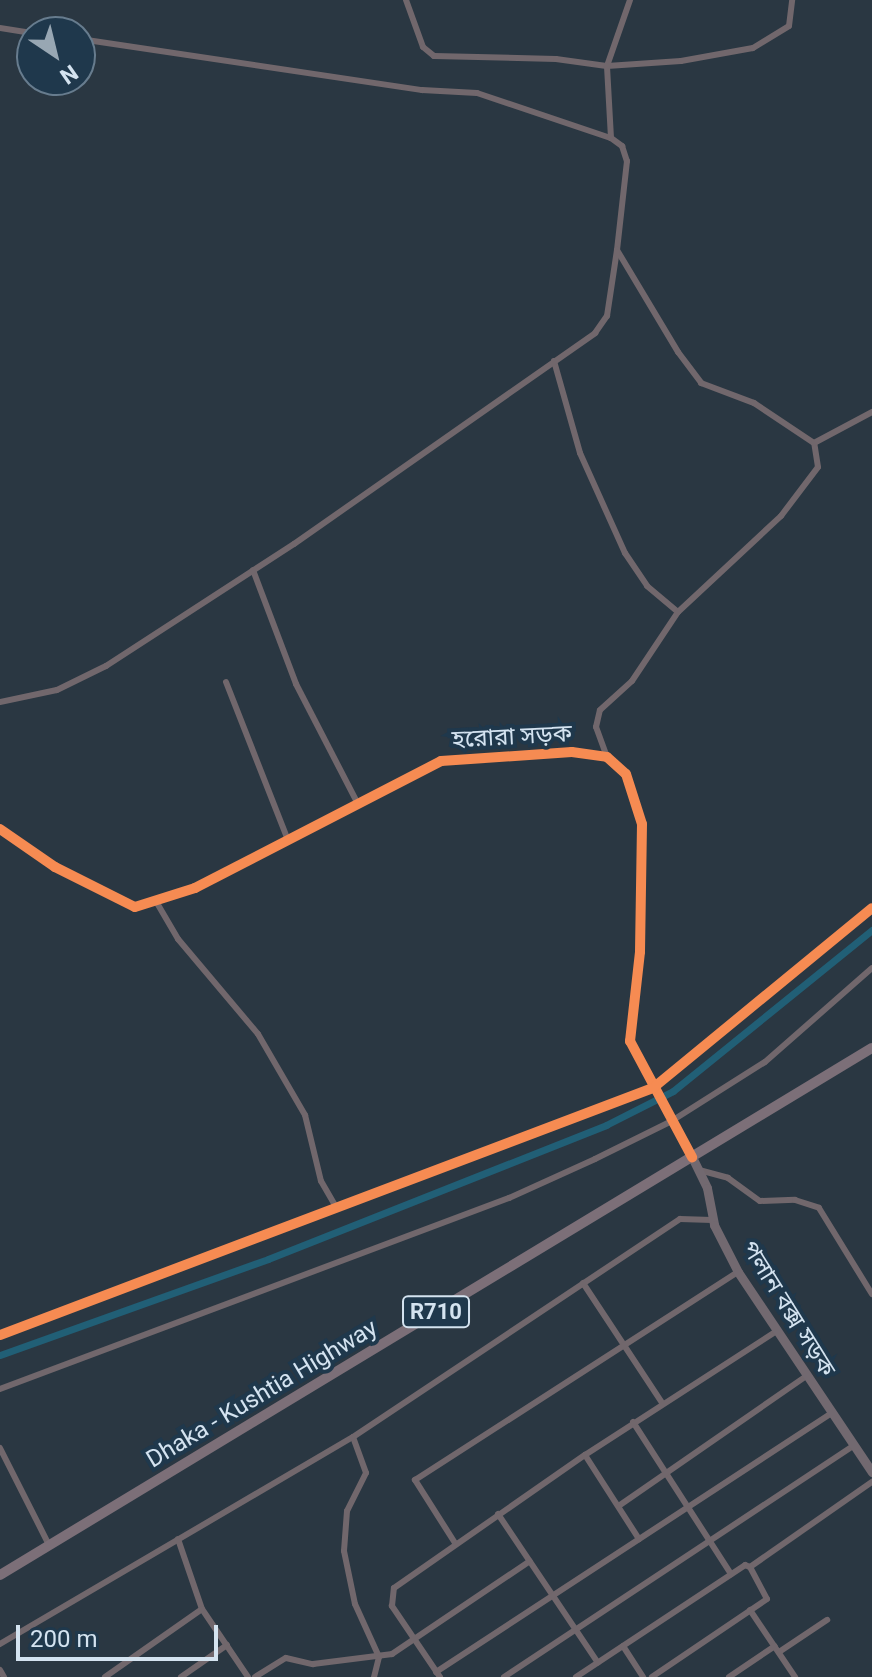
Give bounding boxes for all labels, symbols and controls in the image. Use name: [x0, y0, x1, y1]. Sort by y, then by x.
north arrow: [16, 16, 96, 96]
text: N: [55, 60, 82, 89]
street label: হরোরা সড়ক: [451, 719, 573, 755]
street label: পলান বক্স সড়ক: [735, 1236, 841, 1382]
road number: R710: [402, 1294, 470, 1330]
street label: Dhaka - Kushtia Highway: [141, 1314, 383, 1474]
scale bar: [20, 1609, 222, 1659]
text: 200 m: [30, 1625, 97, 1653]

